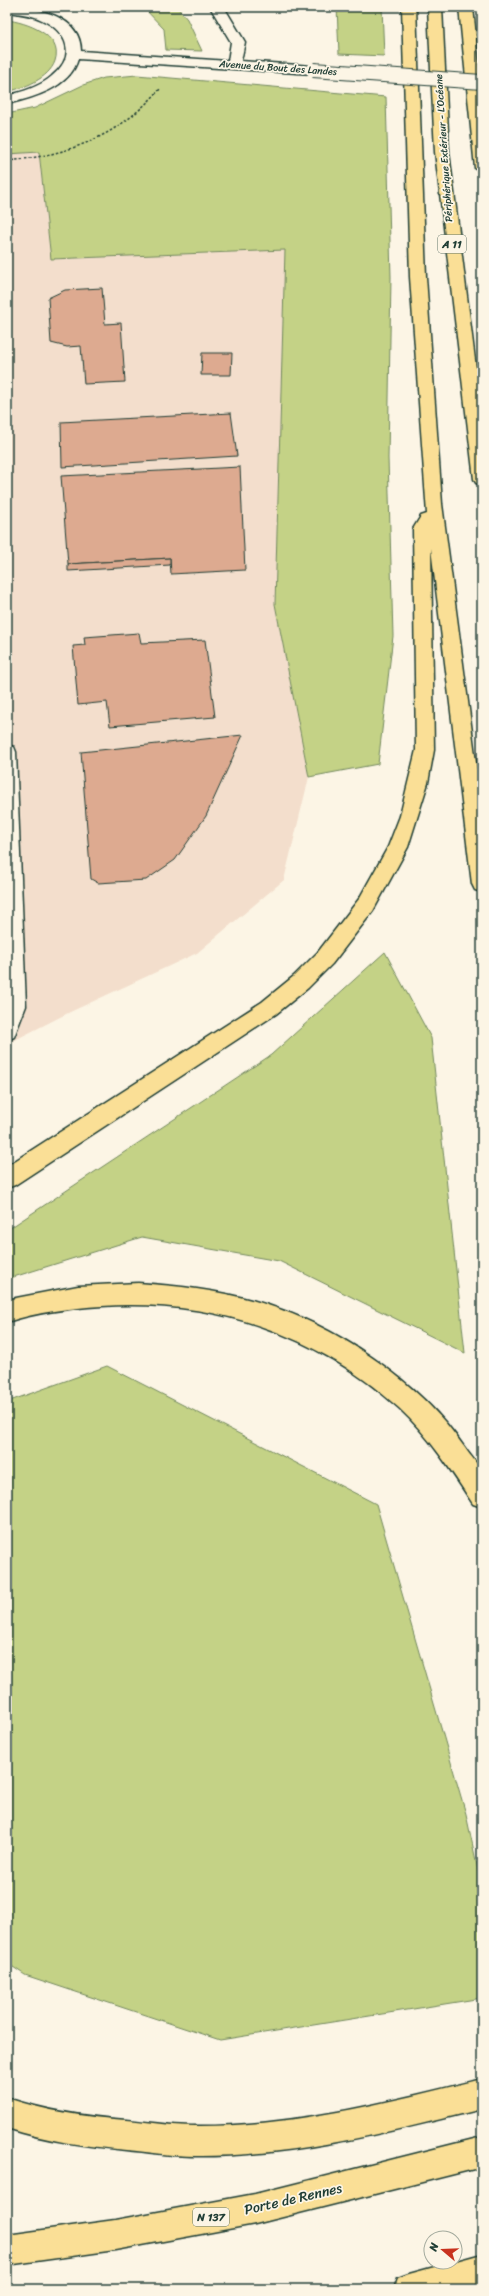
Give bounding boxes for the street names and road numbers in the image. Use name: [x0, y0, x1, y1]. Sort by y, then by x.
street label: Avenue du Bout des Landes: [218, 55, 338, 81]
street label: Périphérique Extérieur - L’Océane: [430, 73, 458, 223]
road number: A 11: [438, 235, 466, 253]
street label: Porte de Rennes: [242, 2176, 345, 2222]
road number: N 137: [193, 2208, 229, 2226]

